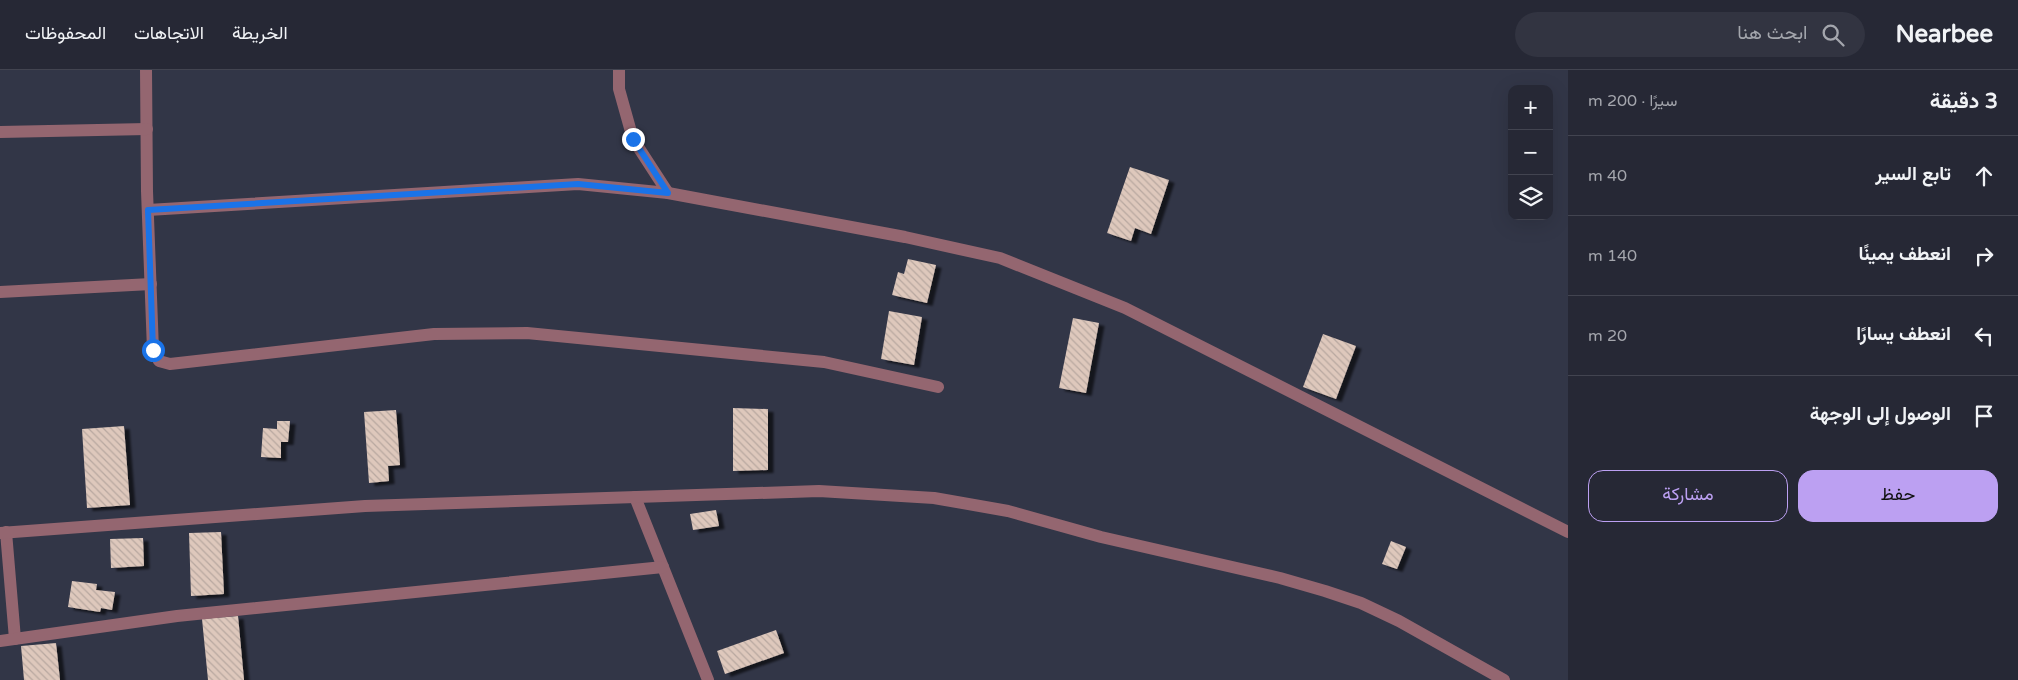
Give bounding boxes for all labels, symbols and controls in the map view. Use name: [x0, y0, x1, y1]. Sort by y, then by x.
search box: [1515, 12, 1865, 57]
text: Nearbee: [1895, 20, 1993, 49]
icon: search: [1819, 21, 1847, 49]
text: المحفوظات: [25, 22, 106, 44]
text: الاتجاهات: [134, 22, 204, 44]
text: الخريطة: [232, 22, 288, 44]
text: ابحث هنا: [1737, 22, 1807, 44]
map controls: [1508, 85, 1553, 220]
button: +: [1508, 85, 1553, 130]
text: 3 دقيقة: [1930, 89, 1998, 114]
text: سيرًا · 200 m: [1588, 91, 1677, 111]
route end: [622, 128, 645, 151]
button: −: [1508, 130, 1553, 175]
icon: ahead: [1970, 162, 1998, 190]
text: تابع السير: [1875, 163, 1951, 185]
text: 40 m: [1588, 166, 1627, 186]
button: layers: [1508, 175, 1553, 220]
icon: right: [1970, 242, 1998, 270]
text: انعطف يمينًا: [1858, 243, 1951, 265]
text: 140 m: [1588, 246, 1637, 266]
icon: left: [1970, 322, 1998, 350]
text: انعطف يسارًا: [1856, 323, 1951, 345]
text: 20 m: [1588, 326, 1627, 346]
route start: [142, 339, 165, 362]
icon: arrive: [1970, 402, 1998, 430]
text: الوصول إلى الوجهة: [1810, 403, 1951, 425]
button: مشاركة: [1588, 470, 1788, 522]
button: حفظ: [1798, 470, 1998, 522]

